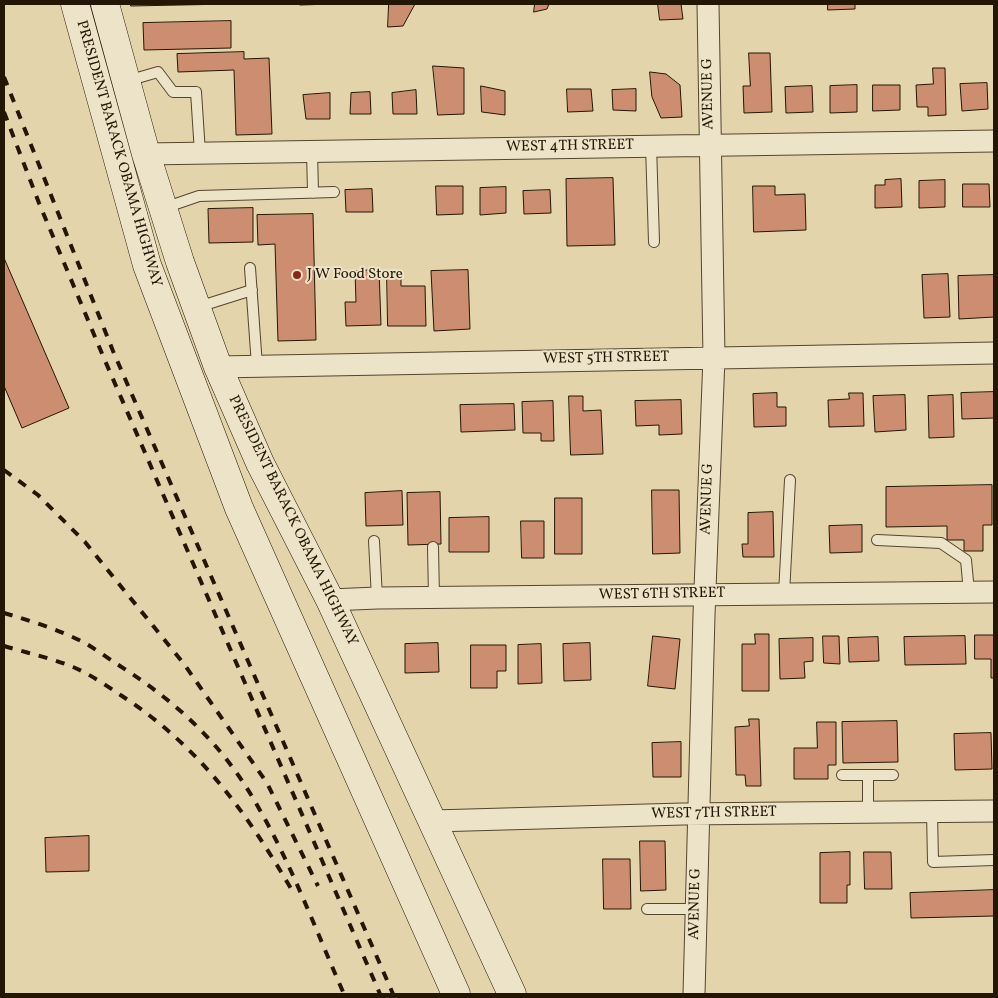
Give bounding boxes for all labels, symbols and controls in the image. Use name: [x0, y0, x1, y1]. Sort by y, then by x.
street label: PRESIDENT BARACK OBAMA HIGHWAY: [71, 19, 165, 289]
street label: AVENUE G: [699, 58, 719, 130]
street label: WEST 4TH STREET: [506, 137, 634, 157]
place label: J W Food Store: [307, 266, 403, 284]
marker: J W Food Store: [291, 269, 303, 281]
street label: WEST 5TH STREET: [543, 349, 669, 369]
street label: PRESIDENT BARACK OBAMA HIGHWAY: [223, 393, 361, 649]
street label: AVENUE G: [698, 463, 718, 535]
street label: WEST 6TH STREET: [599, 585, 725, 605]
street label: WEST 7TH STREET: [651, 804, 777, 824]
street label: AVENUE G: [686, 868, 706, 940]

